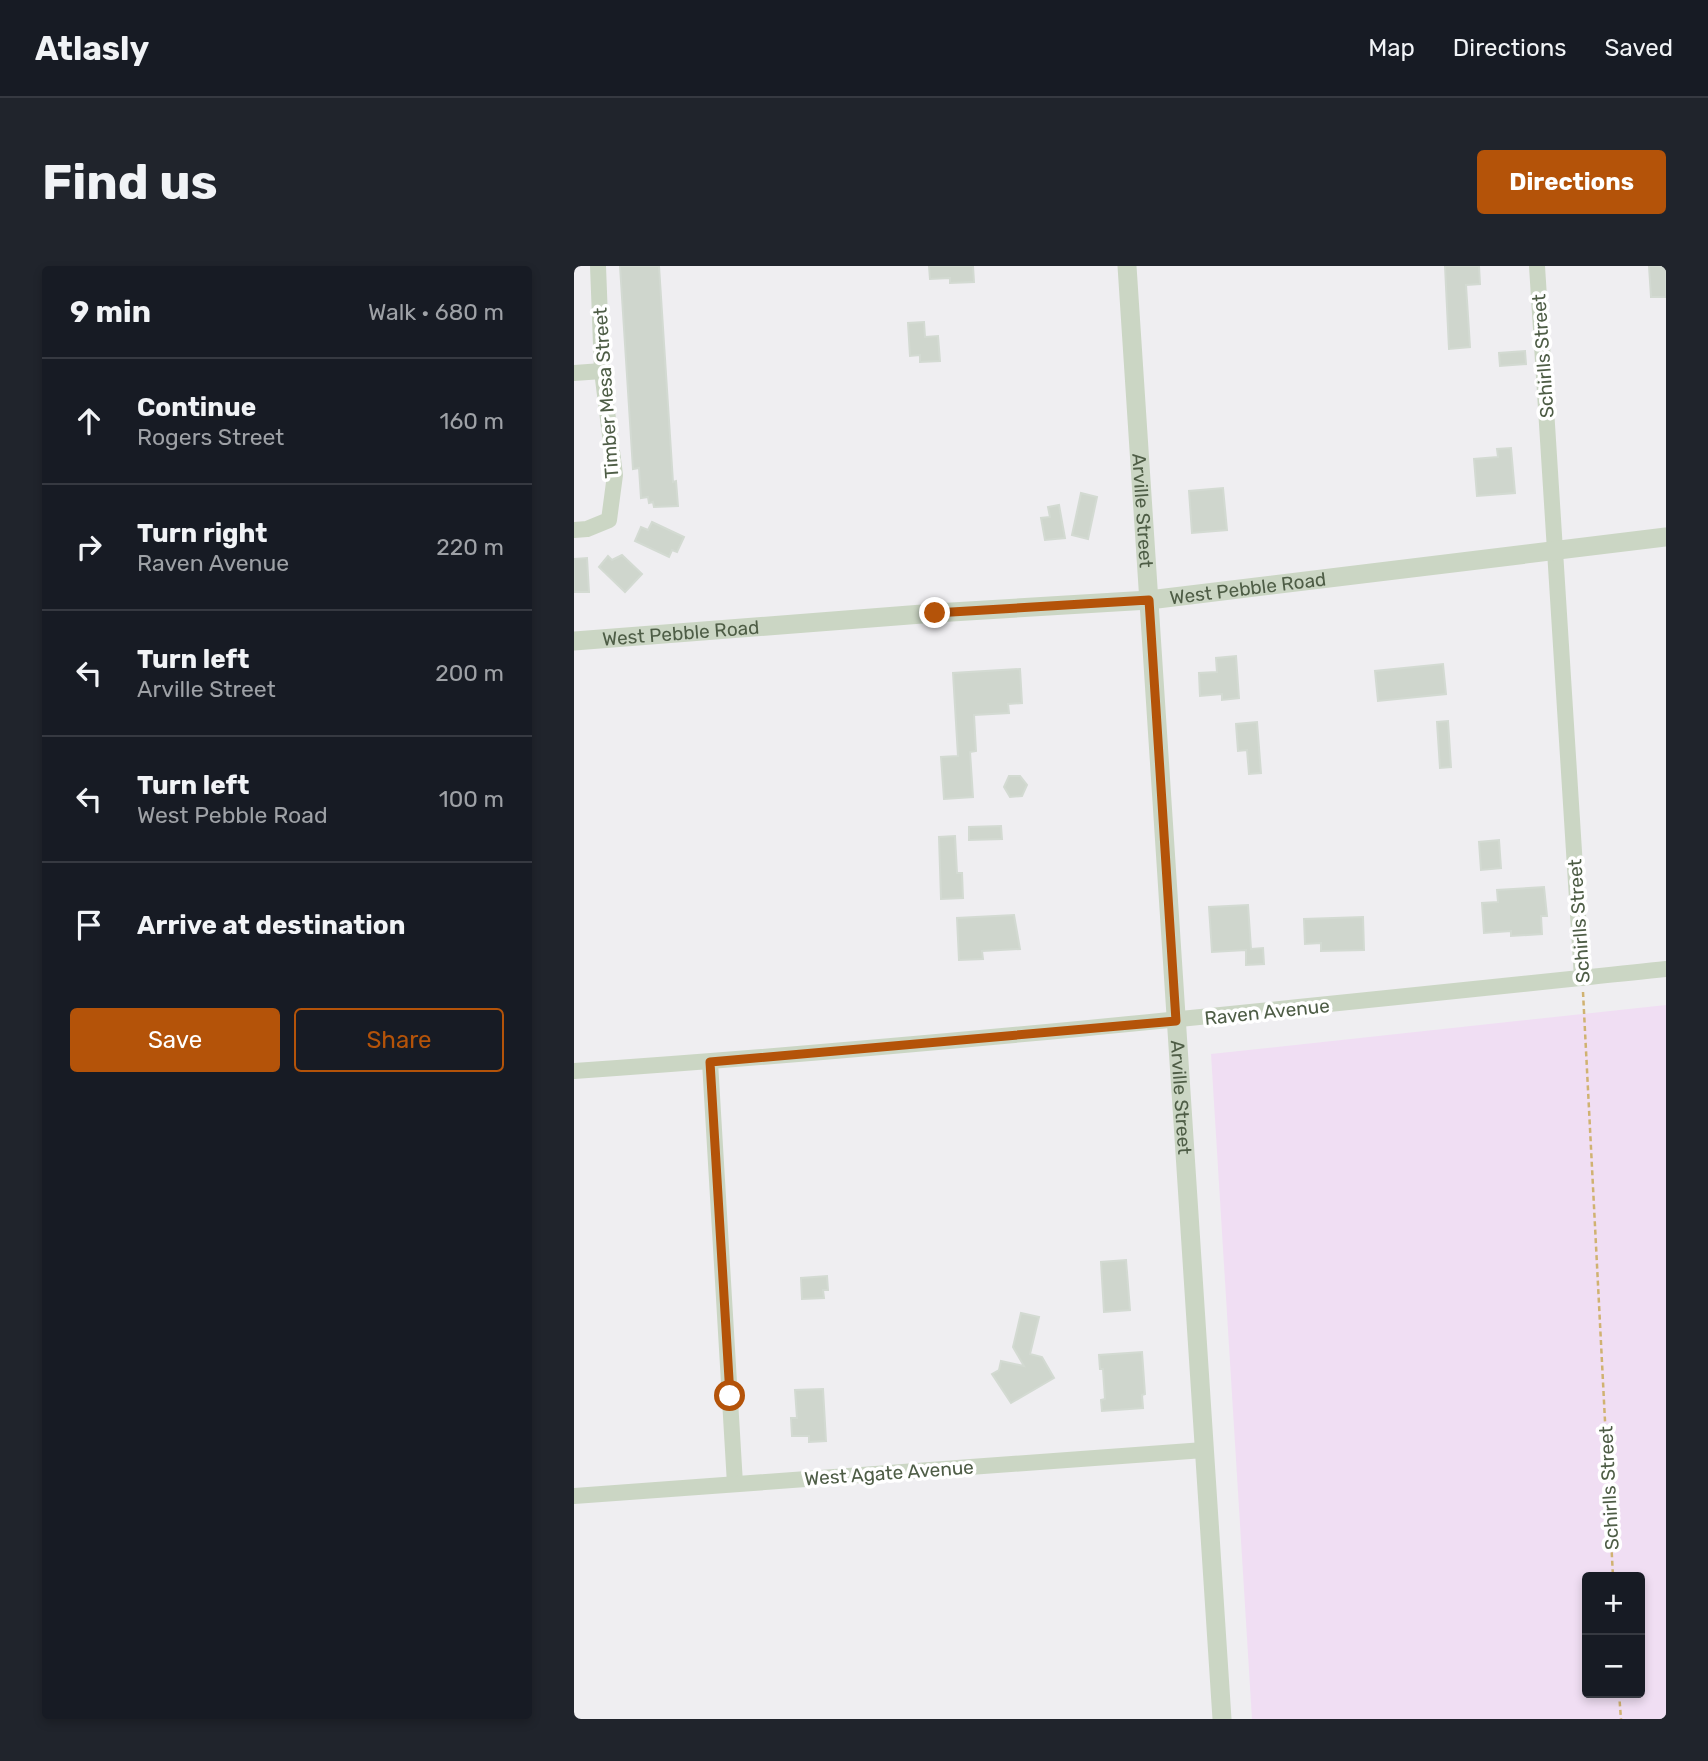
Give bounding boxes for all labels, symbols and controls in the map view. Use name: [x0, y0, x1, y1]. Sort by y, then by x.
text: Atlasly: [35, 29, 149, 68]
text: Map: [1368, 34, 1415, 62]
text: Directions: [1453, 34, 1566, 62]
text: Saved: [1604, 34, 1673, 62]
button: Directions: [1477, 150, 1666, 214]
text: Find us: [42, 153, 218, 211]
street label: Schirlls Street: [1527, 293, 1559, 419]
text: 9 min: [70, 294, 151, 330]
text: Walk · 680 m: [368, 298, 504, 326]
street label: Timber Mesa Street: [589, 306, 623, 479]
text: Continue: [137, 392, 256, 423]
icon: ahead: [70, 402, 108, 440]
text: 160 m: [440, 407, 504, 435]
text: Rogers Street: [137, 423, 284, 451]
street label: Arville Street: [1128, 453, 1158, 569]
text: Turn right: [137, 518, 267, 549]
icon: right: [70, 528, 108, 566]
text: 220 m: [436, 533, 504, 561]
text: Raven Avenue: [137, 549, 289, 577]
street label: West Pebble Road: [1168, 567, 1327, 609]
route end: [919, 597, 950, 628]
street label: West Pebble Road: [601, 615, 760, 650]
text: Turn left: [137, 644, 249, 675]
icon: left: [70, 654, 108, 692]
text: 200 m: [435, 659, 504, 687]
text: Arville Street: [137, 675, 276, 703]
text: Turn left: [137, 770, 249, 801]
icon: left: [70, 780, 108, 818]
text: 100 m: [439, 785, 504, 813]
text: West Pebble Road: [137, 801, 328, 829]
street label: Schirlls Street: [1563, 858, 1595, 984]
icon: arrive: [70, 906, 108, 944]
text: Arrive at destination: [137, 910, 405, 941]
street label: Raven Avenue: [1203, 994, 1331, 1030]
button: Save: [70, 1008, 280, 1072]
button: Share: [294, 1008, 504, 1072]
street label: Arville Street: [1166, 1039, 1197, 1156]
route start: [714, 1380, 745, 1411]
street label: Schirlls Street: [1594, 1425, 1624, 1551]
street label: West Agate Avenue: [803, 1456, 975, 1490]
map controls: [1582, 1572, 1645, 1698]
button: +: [1582, 1572, 1645, 1635]
button: −: [1582, 1635, 1645, 1698]

